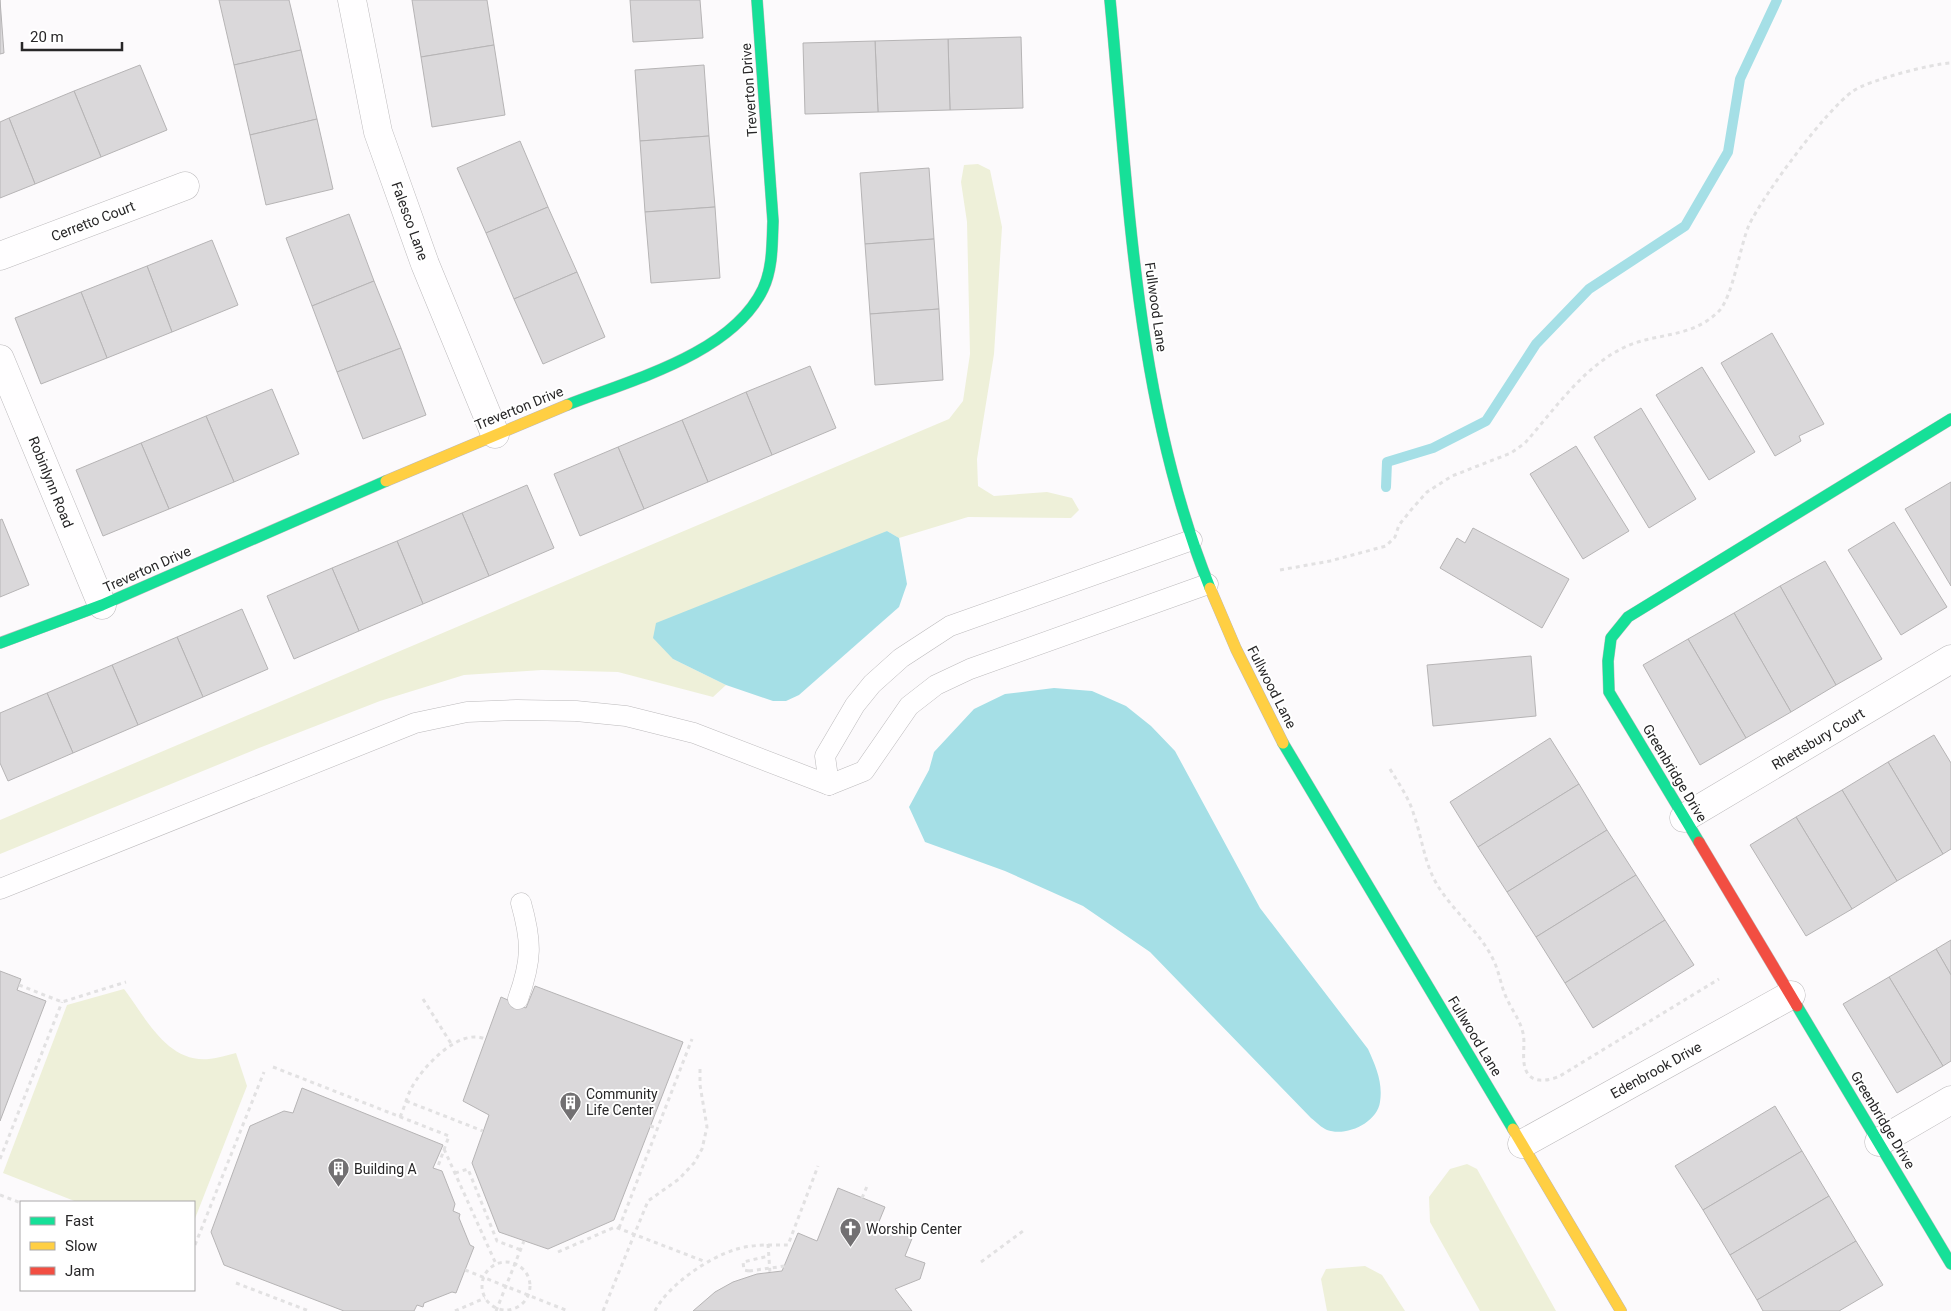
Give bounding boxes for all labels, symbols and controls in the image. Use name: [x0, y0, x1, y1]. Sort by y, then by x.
scale bar: [22, 20, 122, 52]
text: 20 m: [30, 28, 64, 46]
street label: Treverton Drive: [738, 43, 760, 137]
street label: Falesco Lane: [388, 180, 432, 262]
street label: Cerretto Court: [49, 198, 137, 244]
street label: Fullwood Lane: [1142, 261, 1170, 353]
street label: Treverton Drive: [472, 383, 566, 433]
street label: Robinlynn Road: [25, 434, 77, 530]
street label: Treverton Drive: [101, 543, 193, 595]
street label: Fullwood Lane: [1244, 643, 1300, 731]
street label: Rhettsbury Court: [1769, 705, 1868, 773]
street label: Greenbridge Drive: [1640, 721, 1710, 825]
street label: Fullwood Lane: [1445, 993, 1505, 1079]
street label: Edenbrook Drive: [1608, 1038, 1704, 1102]
street label: Greenbridge Drive: [1848, 1068, 1918, 1172]
place label: Community Life Center: [586, 1086, 658, 1118]
building icon: Community Life Center: [558, 1090, 582, 1121]
building icon: Building A: [326, 1157, 350, 1188]
place label: Building A: [354, 1161, 417, 1177]
legend: [20, 1201, 195, 1291]
text: Fast: [65, 1212, 94, 1230]
church icon: Worship Center: [838, 1217, 862, 1248]
place label: Worship Center: [866, 1221, 962, 1237]
text: Slow: [65, 1237, 97, 1255]
text: Jam: [65, 1262, 95, 1280]

